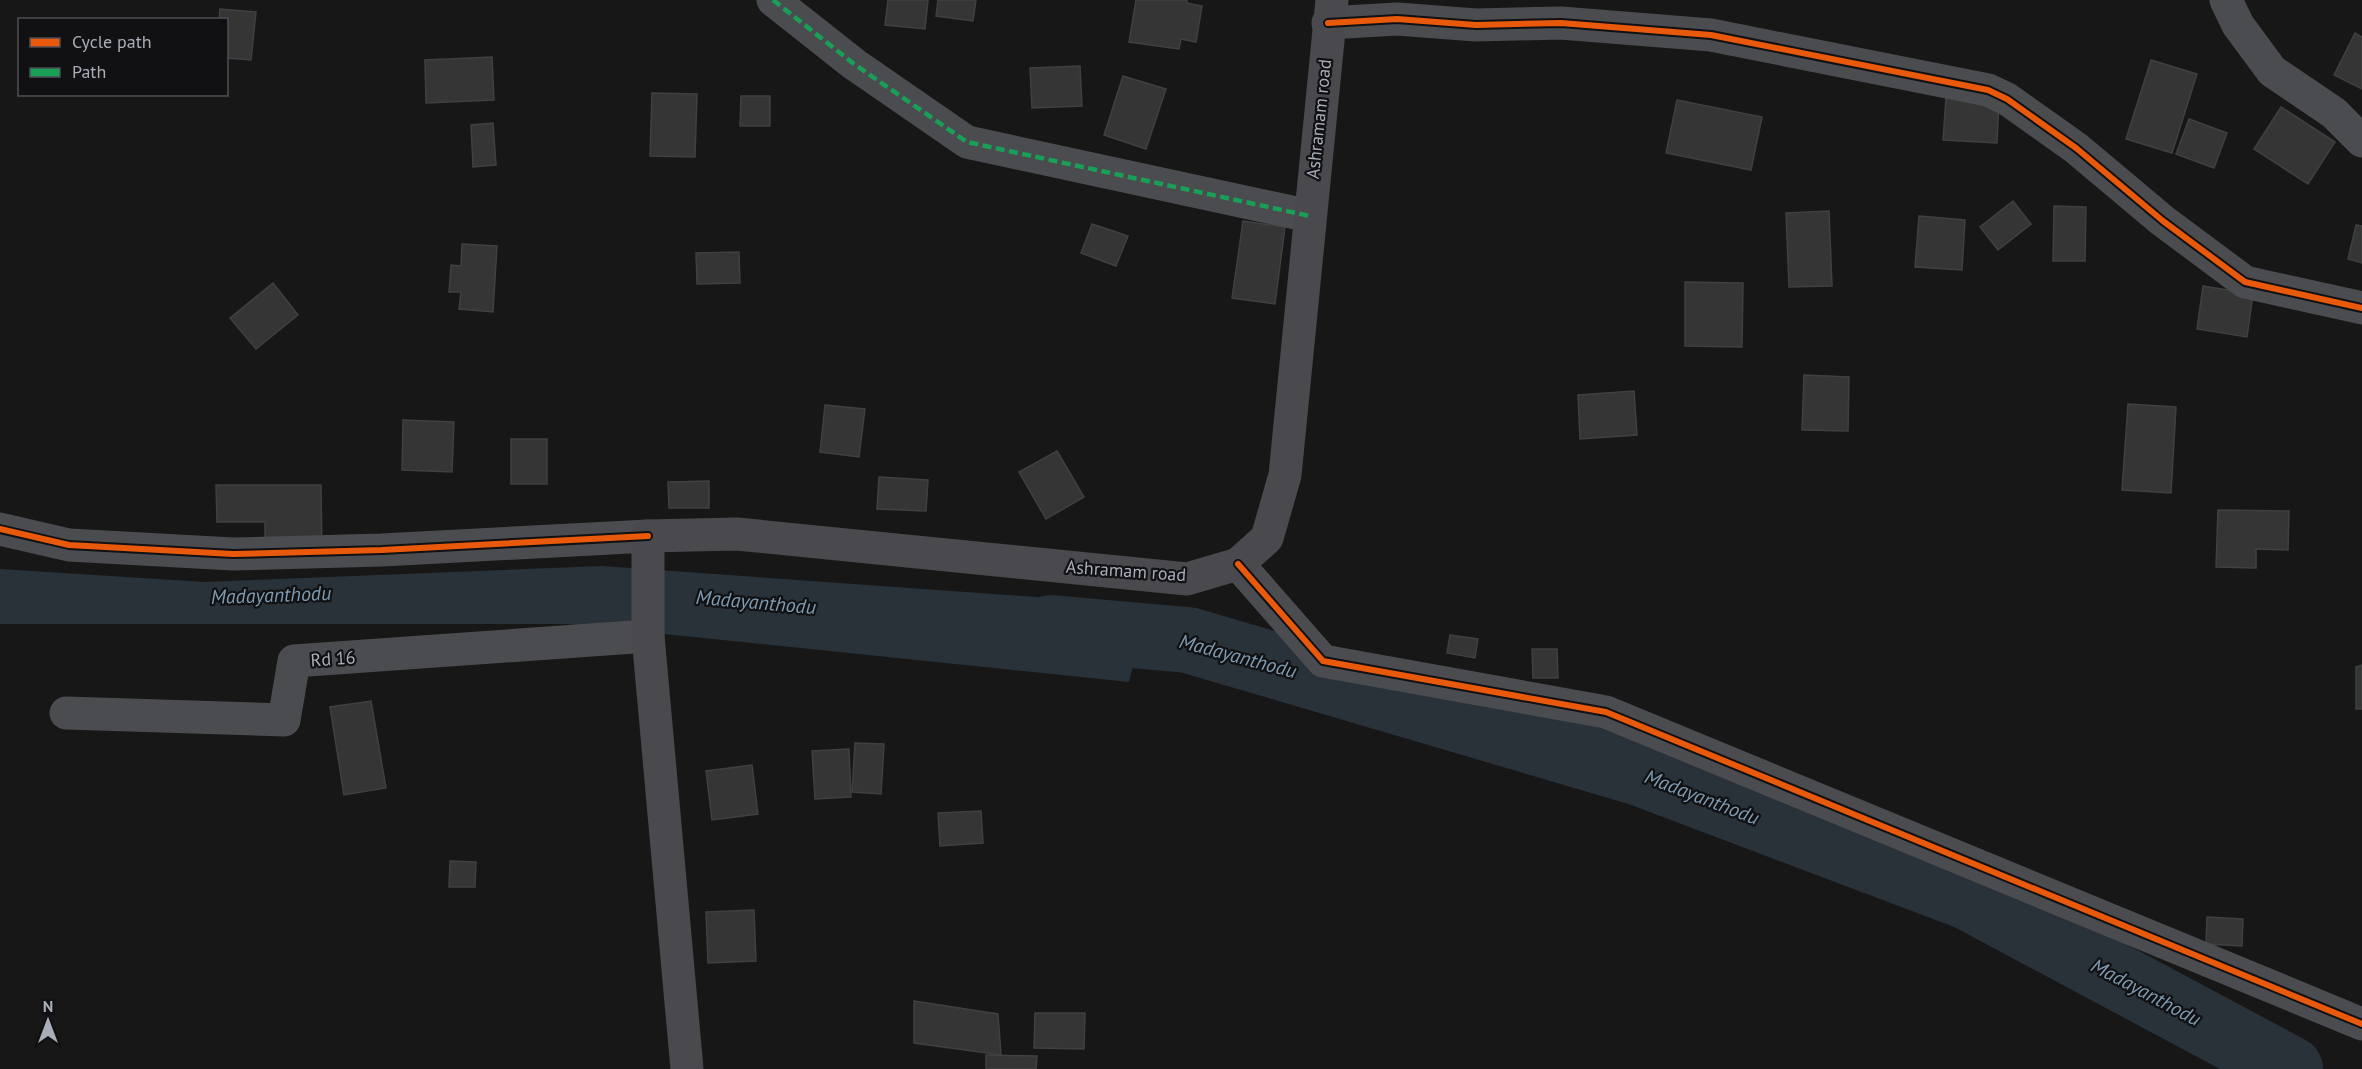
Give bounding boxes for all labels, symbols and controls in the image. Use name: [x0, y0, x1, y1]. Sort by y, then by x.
legend: [18, 18, 228, 96]
text: Cycle path: [72, 30, 152, 53]
street label: Ashramam road: [1301, 58, 1336, 180]
text: Path: [72, 60, 106, 83]
street label: Ashramam road: [1065, 555, 1187, 586]
water label: Madayanthodu: [210, 580, 332, 610]
water label: Madayanthodu: [695, 584, 817, 620]
water label: Madayanthodu: [1176, 628, 1300, 684]
street label: Rd 16: [310, 645, 356, 672]
water label: Madayanthodu: [1641, 763, 1763, 831]
water label: Madayanthodu: [2087, 952, 2205, 1032]
north arrow: [18, 991, 78, 1051]
text: N: [43, 996, 53, 1016]

